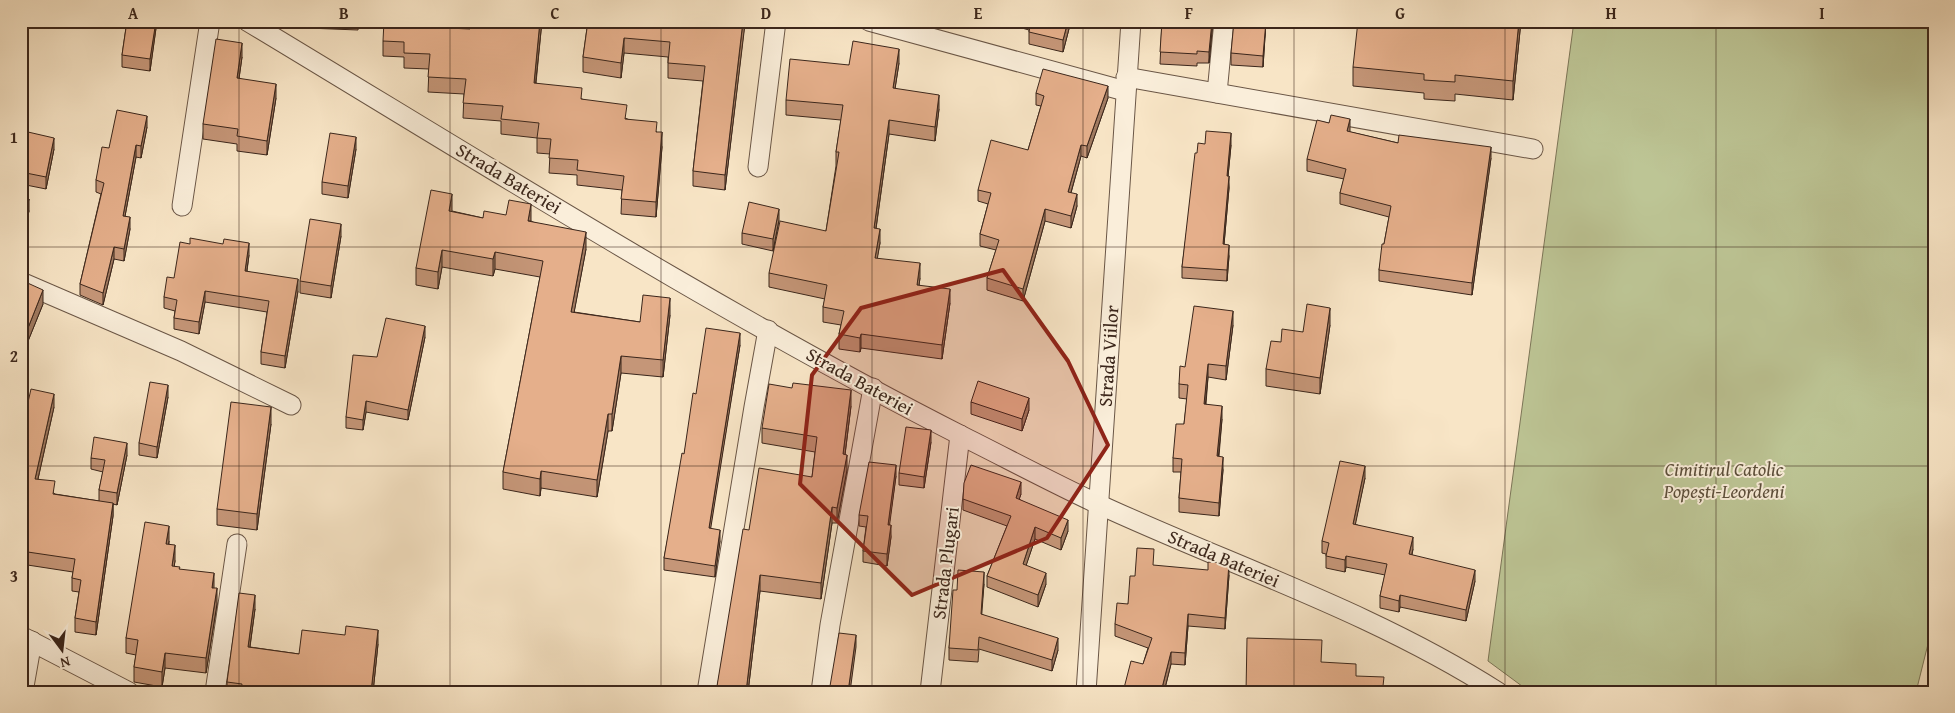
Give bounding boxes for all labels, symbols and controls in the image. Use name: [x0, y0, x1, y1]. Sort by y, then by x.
text: A: [128, 1, 139, 25]
text: B: [339, 1, 349, 25]
text: C: [550, 1, 560, 25]
text: D: [761, 1, 771, 25]
text: E: [974, 1, 983, 25]
text: F: [1185, 1, 1193, 25]
text: G: [1395, 1, 1405, 25]
text: H: [1605, 1, 1617, 25]
text: I: [1819, 1, 1825, 25]
text: 1: [10, 125, 18, 149]
street label: Strada Bateriei: [451, 135, 567, 221]
street label: Strada Viilor: [1090, 304, 1126, 408]
street label: Strada Bateriei: [801, 340, 919, 422]
text: 2: [10, 344, 18, 368]
park label: Cimitirul Catolic Popești-Leordeni: [1663, 455, 1784, 505]
street label: Strada Plugari: [924, 505, 966, 621]
street label: Strada Bateriei: [1164, 522, 1284, 594]
text: 3: [10, 564, 18, 588]
north arrow: [38, 626, 88, 676]
text: N: [58, 652, 72, 674]

